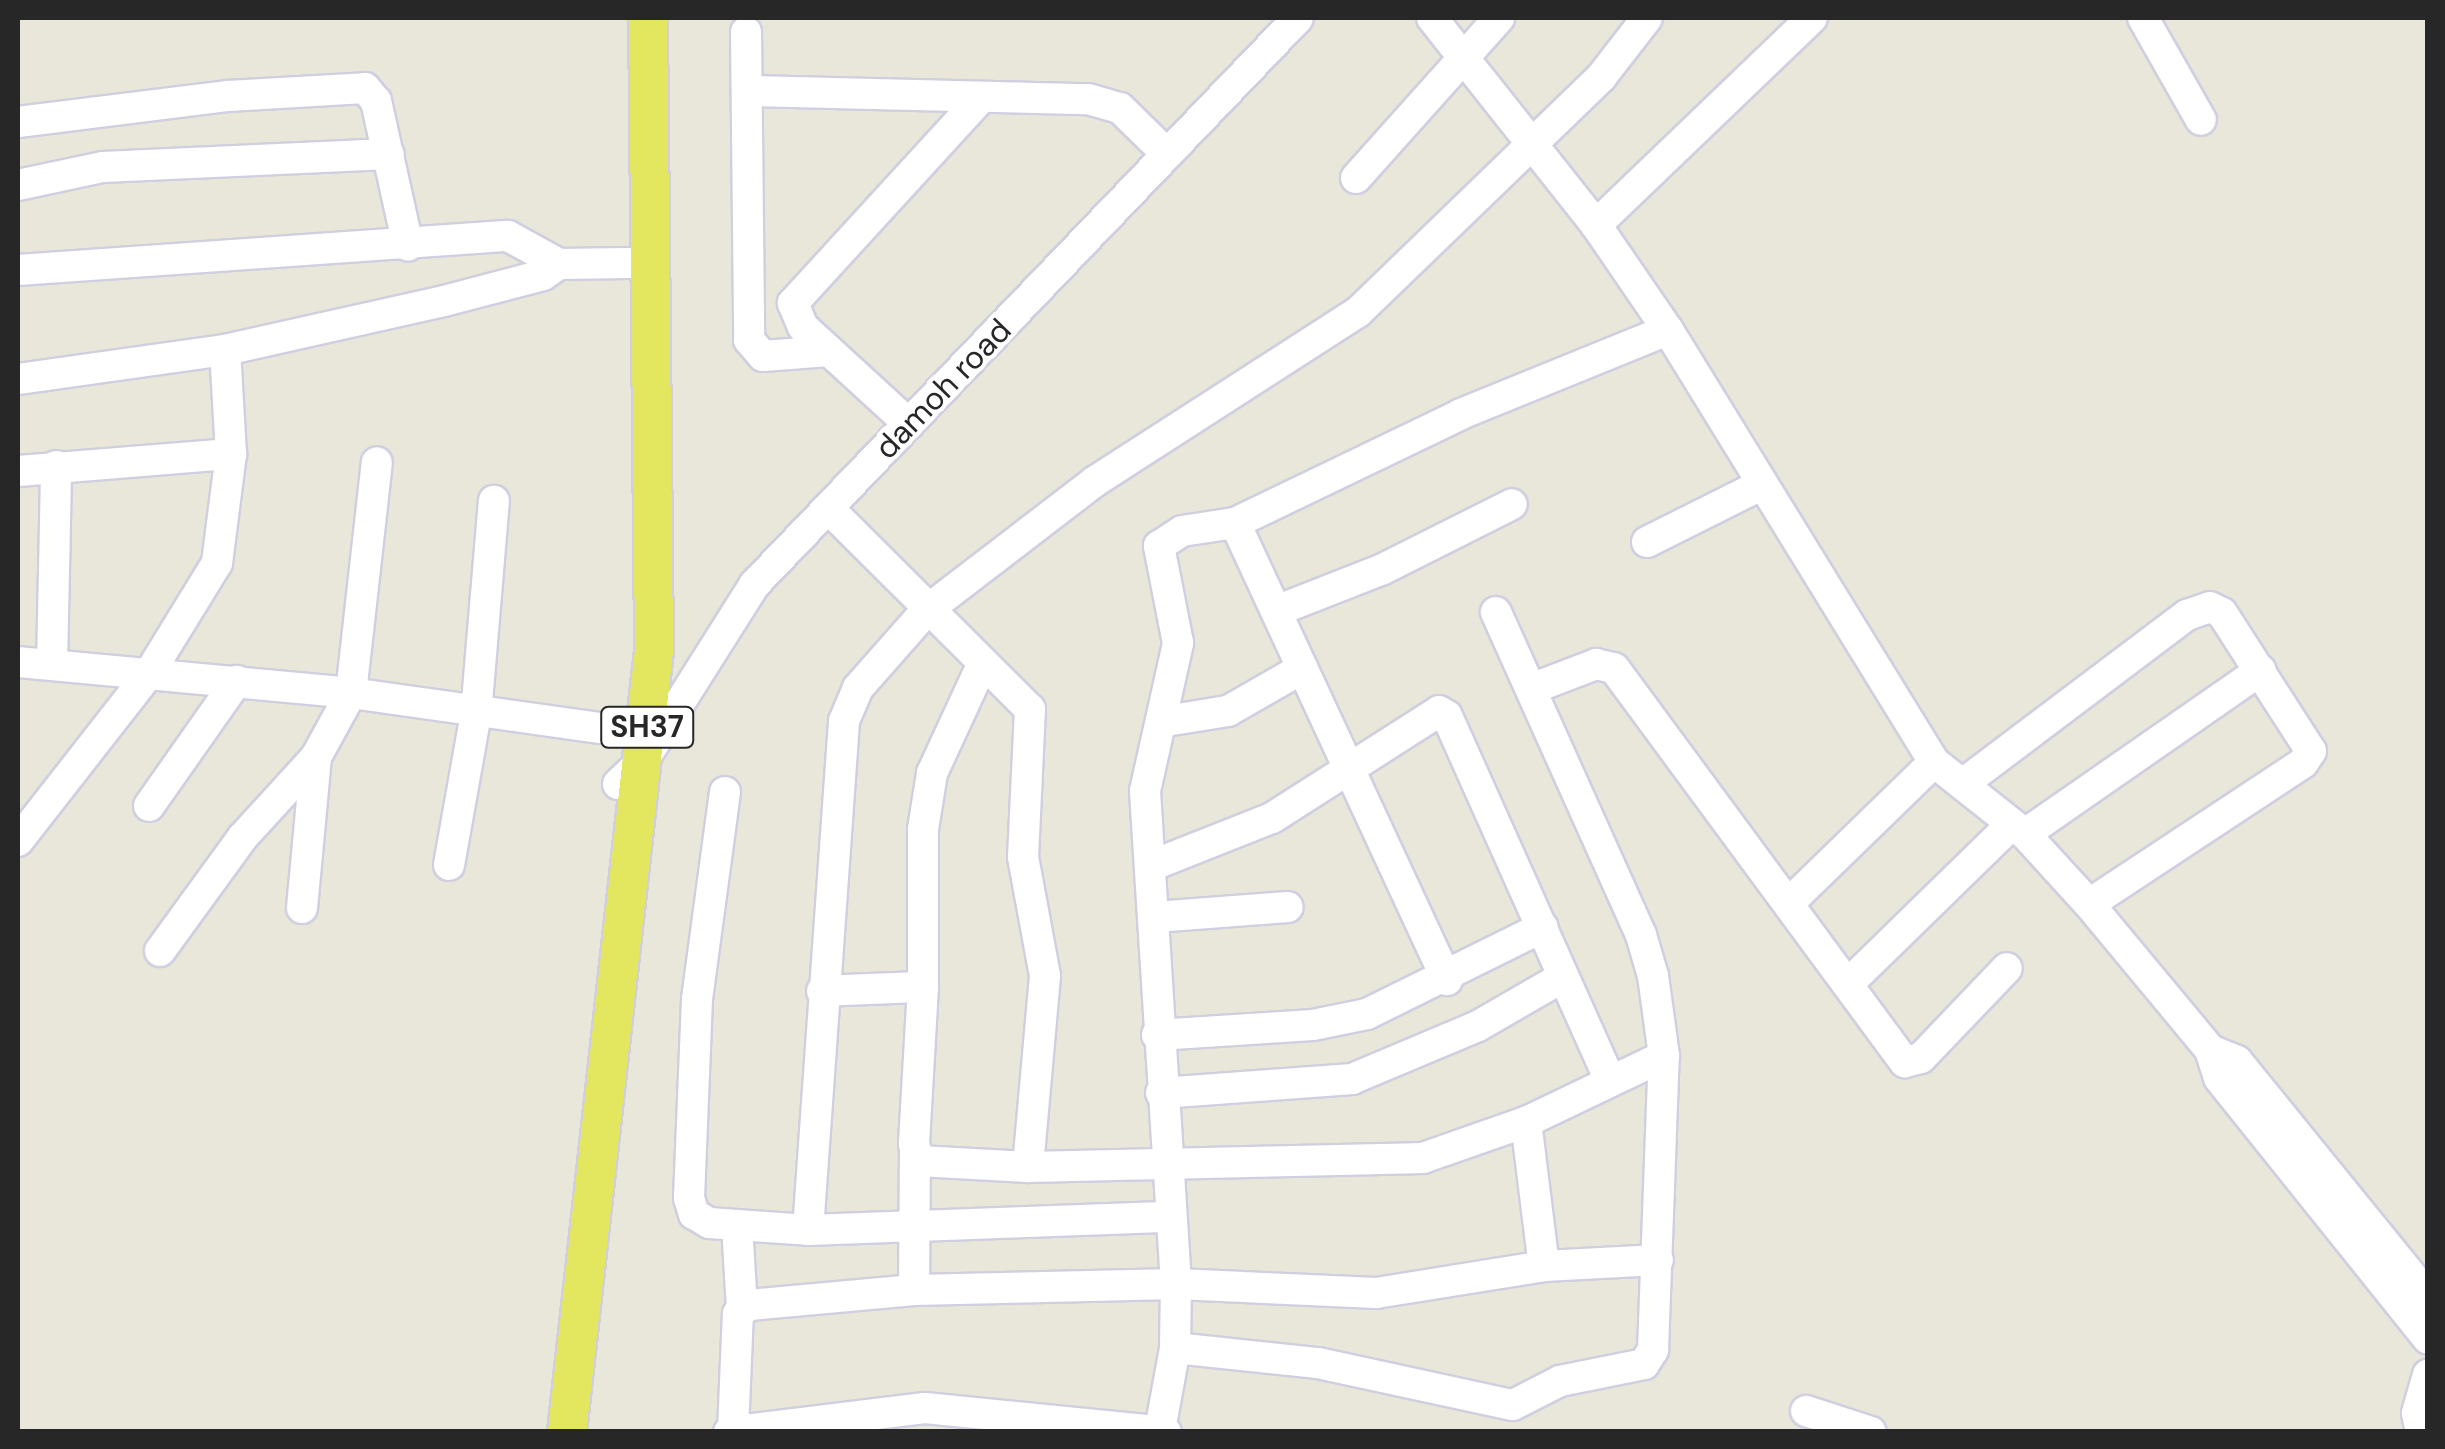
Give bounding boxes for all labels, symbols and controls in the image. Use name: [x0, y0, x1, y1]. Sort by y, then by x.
street label: damoh road: [867, 311, 1019, 467]
road number: SH37: [600, 702, 694, 752]

